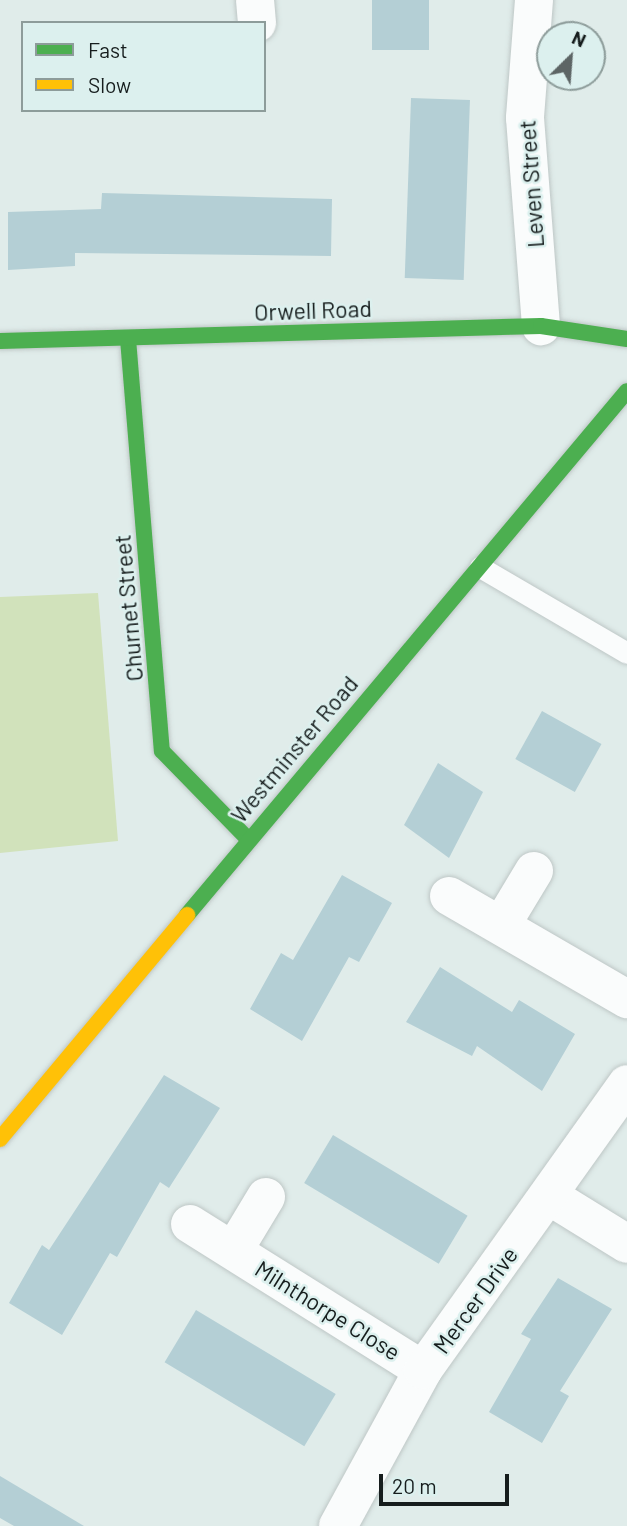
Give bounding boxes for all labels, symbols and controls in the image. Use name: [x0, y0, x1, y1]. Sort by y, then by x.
legend: [21, 21, 266, 112]
north arrow: [536, 21, 606, 91]
text: N: [569, 25, 590, 51]
text: Fast: [88, 37, 128, 62]
text: Slow: [88, 72, 131, 97]
street label: Leven Street: [513, 119, 549, 249]
street label: Orwell Road: [254, 294, 372, 326]
street label: Churnet Street: [108, 534, 148, 682]
street label: Westminster Road: [225, 670, 363, 828]
street label: Mercer Drive: [427, 1241, 523, 1359]
street label: Milnthorpe Close: [250, 1254, 406, 1366]
scale bar: [382, 1460, 512, 1504]
text: 20 m: [392, 1473, 437, 1498]

